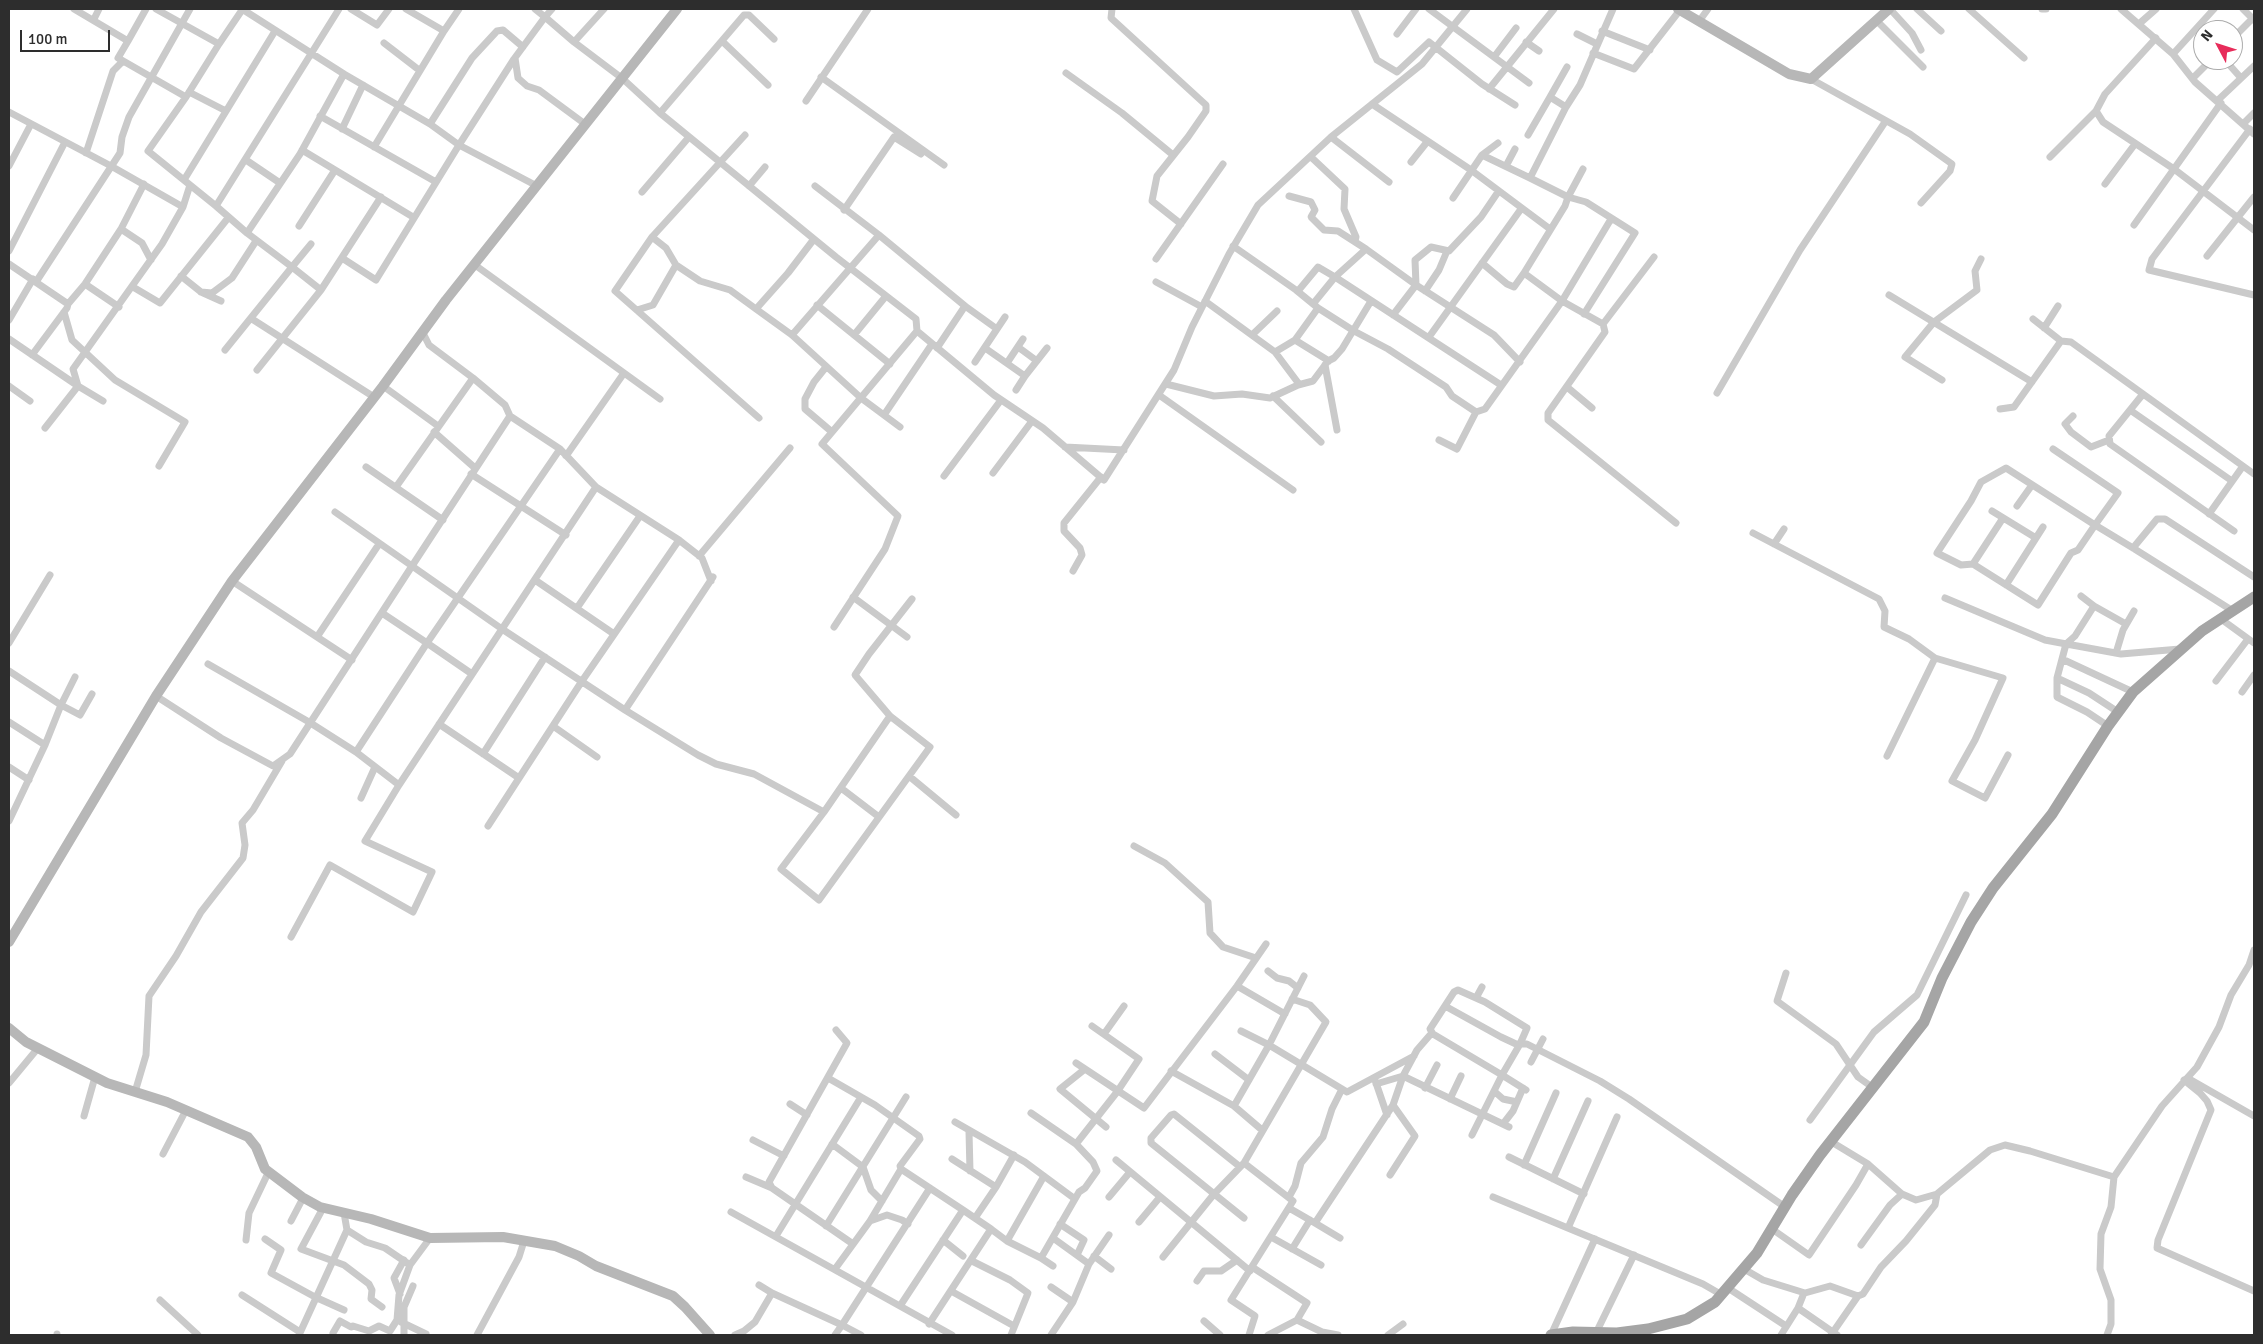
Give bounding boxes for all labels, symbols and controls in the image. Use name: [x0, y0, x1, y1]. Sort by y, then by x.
scale bar: [22, 20, 112, 52]
north arrow: [2193, 20, 2243, 70]
text: N: [2197, 26, 2217, 45]
text: 100 m: [28, 30, 68, 48]

